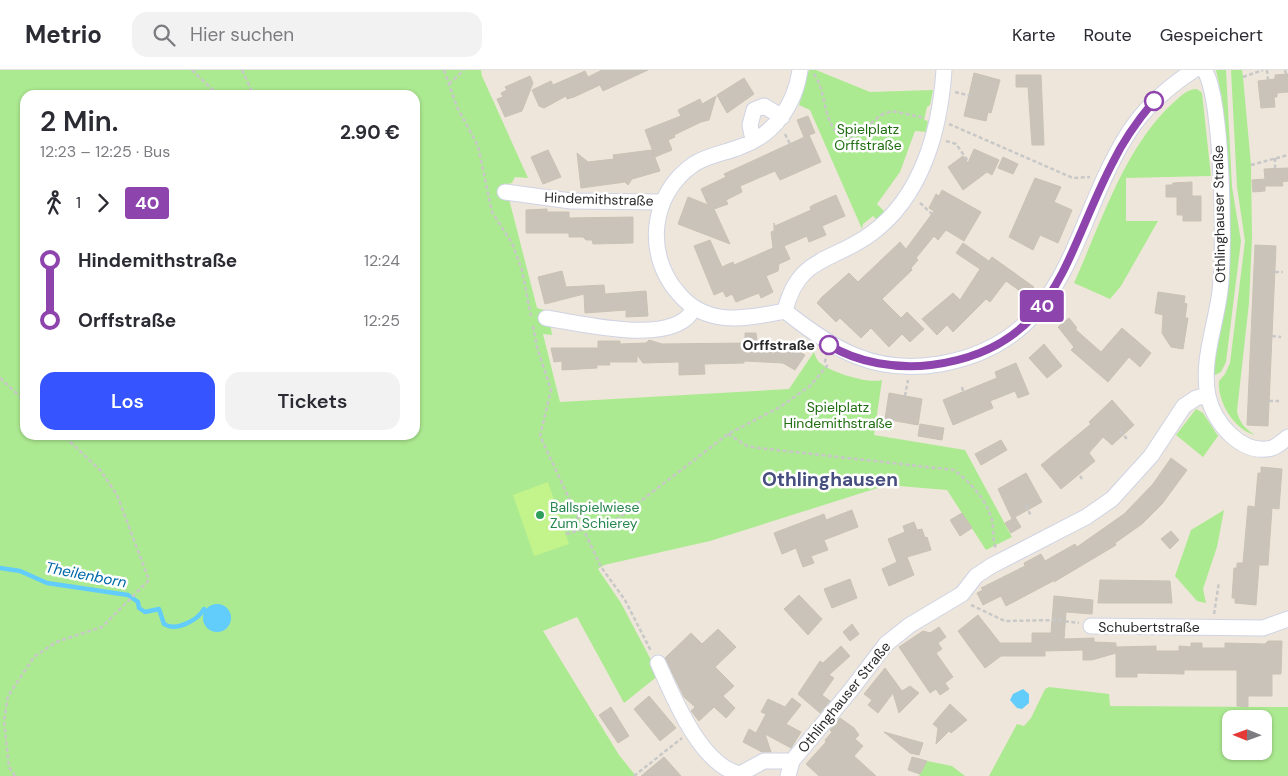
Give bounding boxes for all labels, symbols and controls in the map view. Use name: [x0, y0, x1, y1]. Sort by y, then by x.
search box: [132, 12, 482, 57]
text: Metrio: [25, 19, 102, 50]
icon: search: [150, 21, 178, 49]
text: Hier suchen: [190, 22, 294, 47]
text: Karte: [1012, 23, 1056, 47]
text: Route: [1084, 23, 1132, 47]
text: Gespeichert: [1160, 23, 1263, 47]
unlabelled marker: [1144, 91, 1164, 111]
text: 2 Min.: [40, 103, 118, 140]
text: 2.90 €: [340, 120, 400, 145]
park label: Spielplatz Orffstraße: [834, 120, 902, 154]
text: 12:23 – 12:25 · Bus: [40, 141, 170, 162]
street label: Othlinghauser Straße: [1209, 145, 1229, 283]
street label: Hindemithstraße: [544, 188, 654, 210]
icon: walk: [40, 189, 68, 217]
icon: forward: [89, 189, 117, 217]
text: 40: [135, 191, 159, 215]
text: 1: [76, 192, 81, 213]
text: Hindemithstraße: [78, 248, 237, 273]
text: 12:24: [364, 250, 400, 271]
line badge: 40: [1020, 290, 1064, 322]
text: 40: [1030, 294, 1054, 318]
text: Orffstraße: [78, 308, 176, 333]
text: 12:25: [364, 310, 400, 331]
marker: Orffstraße: [819, 335, 839, 355]
place label: Orffstraße: [743, 336, 815, 354]
button: Los: [40, 372, 215, 430]
button: Tickets: [225, 372, 400, 430]
park label: Spielplatz Hindemithstraße: [783, 398, 893, 432]
district label: Othlinghausen: [762, 467, 898, 492]
place label: Ballspielwiese Zum Schierey: [550, 498, 640, 532]
marker: Ballspielwiese Zum Schierey: [534, 509, 546, 521]
water label: Theilenborn: [44, 557, 129, 593]
street label: Schubertstraße: [1098, 618, 1200, 636]
street label: Othlinghauser Straße: [794, 638, 894, 756]
north arrow: [1222, 710, 1272, 760]
map controls: [1222, 710, 1272, 760]

